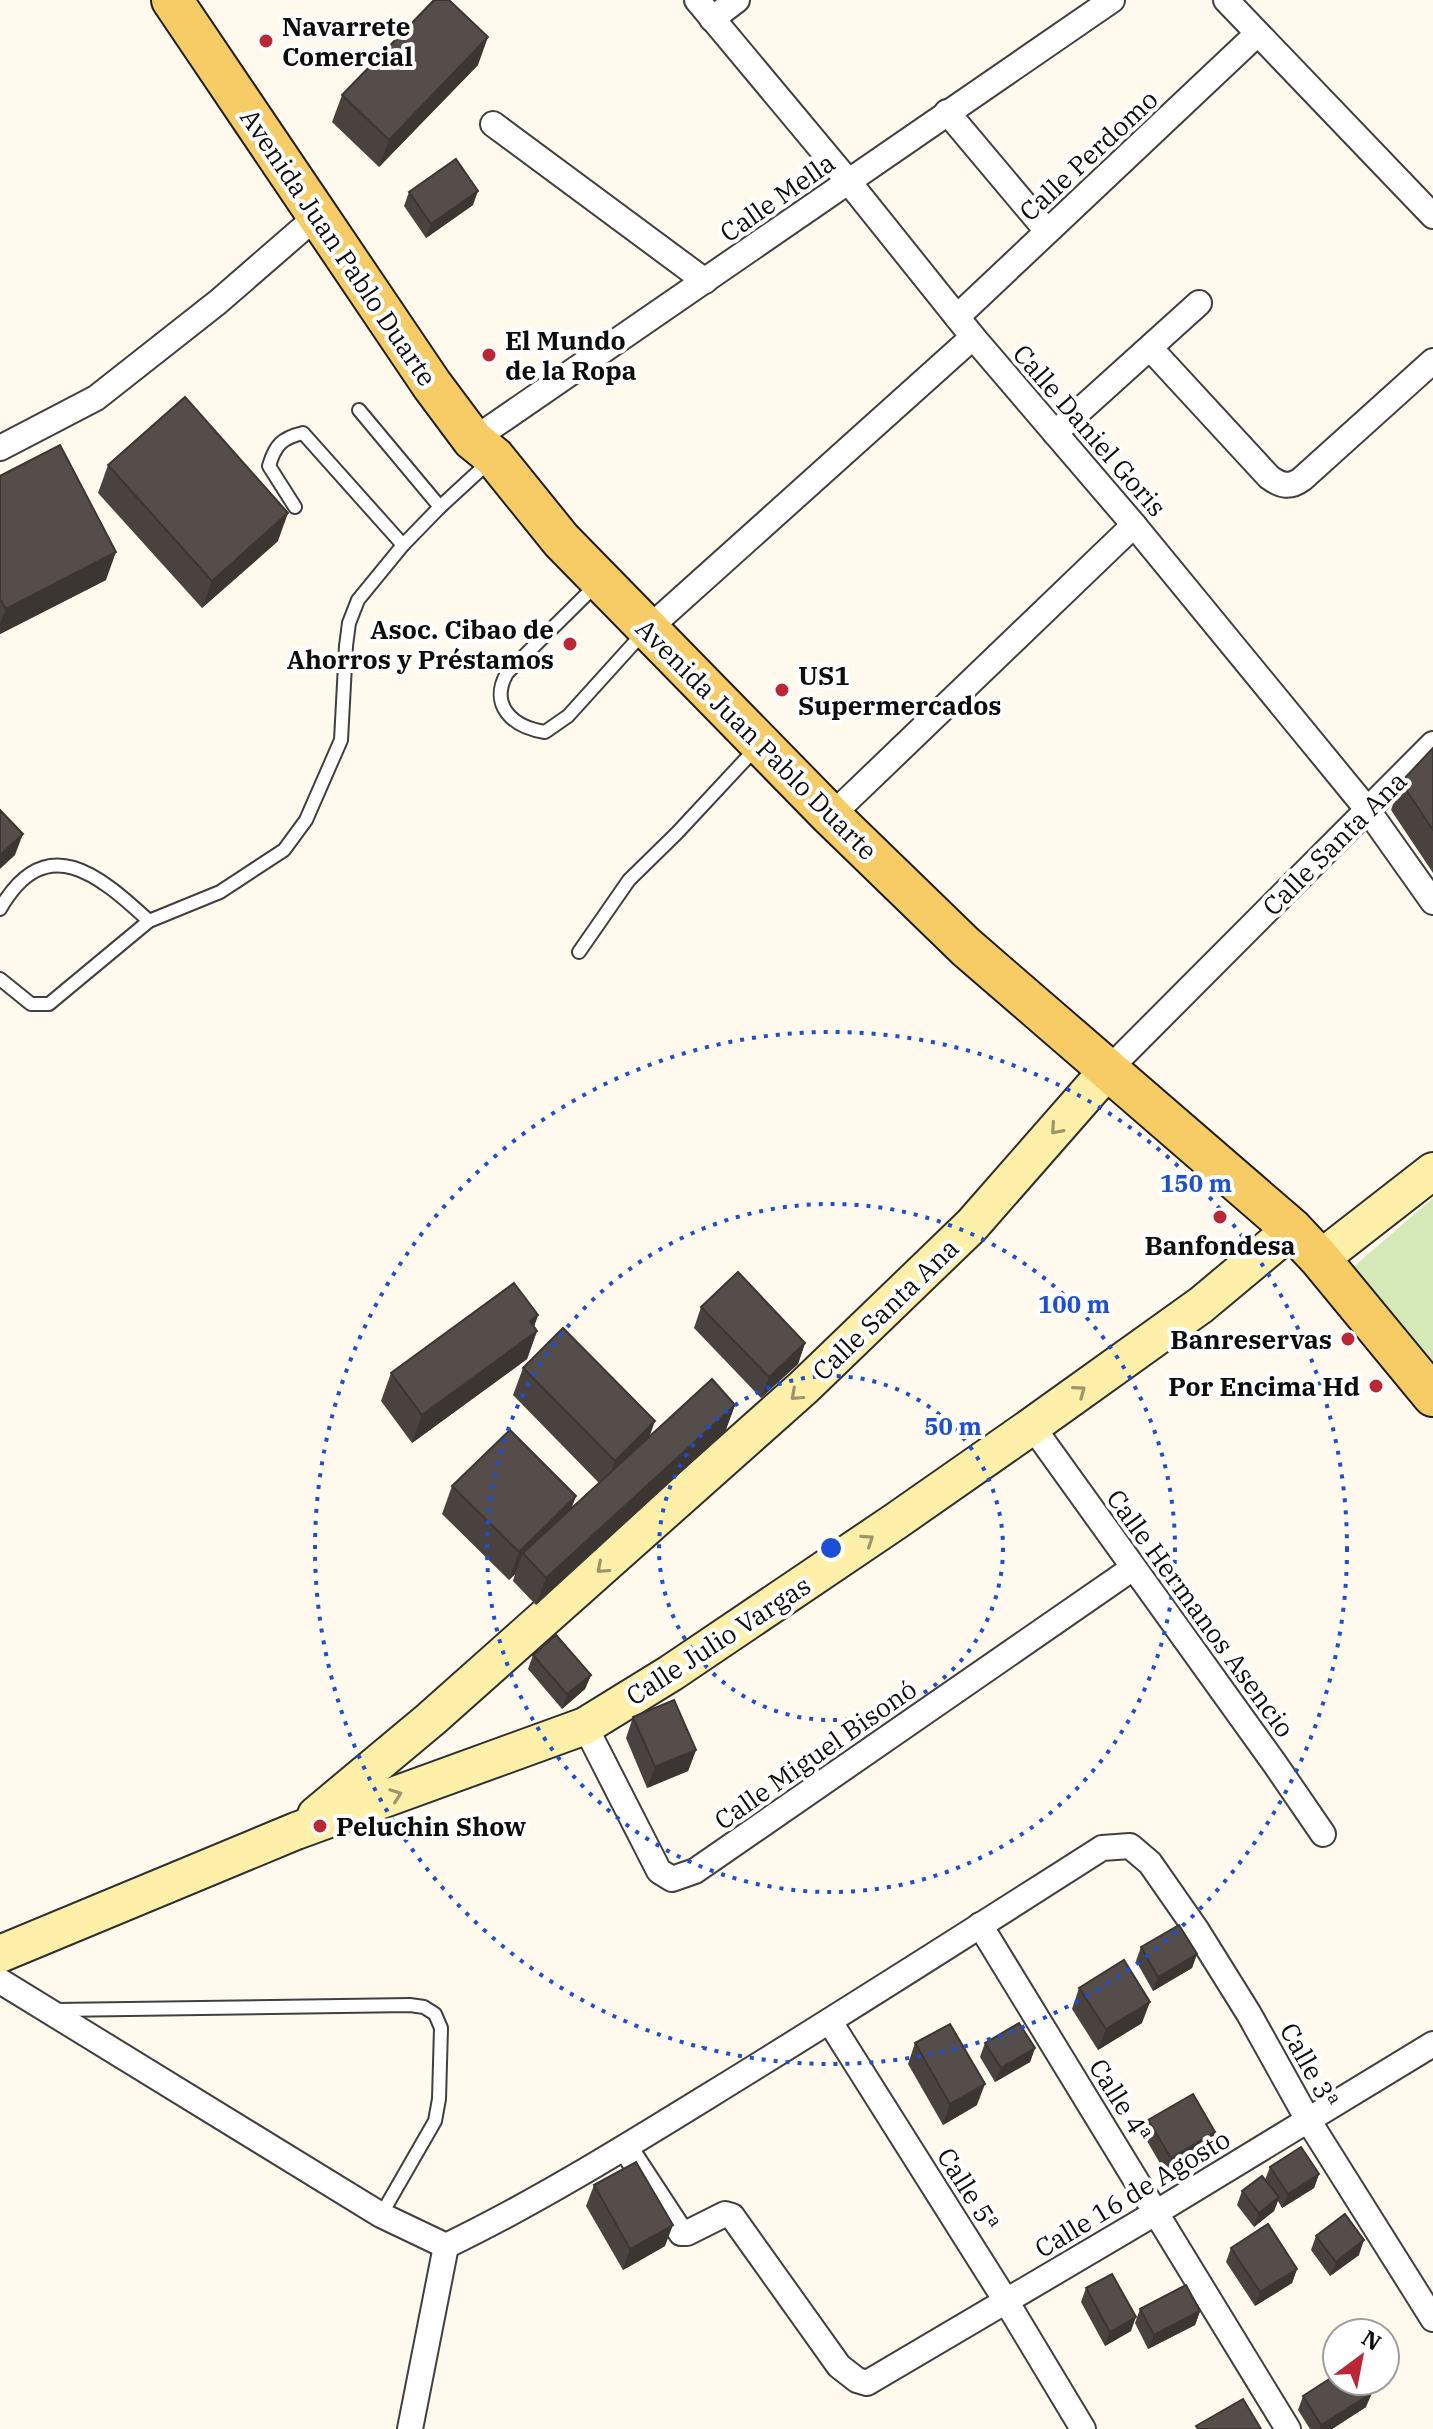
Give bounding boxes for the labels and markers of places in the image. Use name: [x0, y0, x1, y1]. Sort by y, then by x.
place label: Navarrete Comercial: [282, 9, 413, 73]
marker: Navarrete Comercial: [257, 32, 275, 50]
place label: El Mundo de la Ropa: [505, 323, 637, 387]
marker: El Mundo de la Ropa: [480, 346, 498, 364]
place label: Asoc. Cibao de Ahorros y Préstamos: [287, 612, 554, 676]
marker: Asoc. Cibao de Ahorros y Préstamos: [561, 635, 579, 653]
place label: US1 Supermercados: [798, 658, 1002, 722]
marker: US1 Supermercados: [773, 681, 791, 699]
marker: Banfondesa: [1211, 1208, 1229, 1226]
place label: Banfondesa: [1144, 1228, 1296, 1262]
place label: Banreservas: [1170, 1322, 1332, 1356]
marker: Banreservas: [1339, 1330, 1357, 1348]
place label: Por Encima Hd: [1168, 1369, 1360, 1403]
marker: Por Encima Hd: [1367, 1377, 1385, 1395]
centre of rings: [817, 1534, 845, 1562]
place label: Peluchin Show: [336, 1809, 527, 1843]
marker: Peluchin Show: [311, 1817, 329, 1835]

